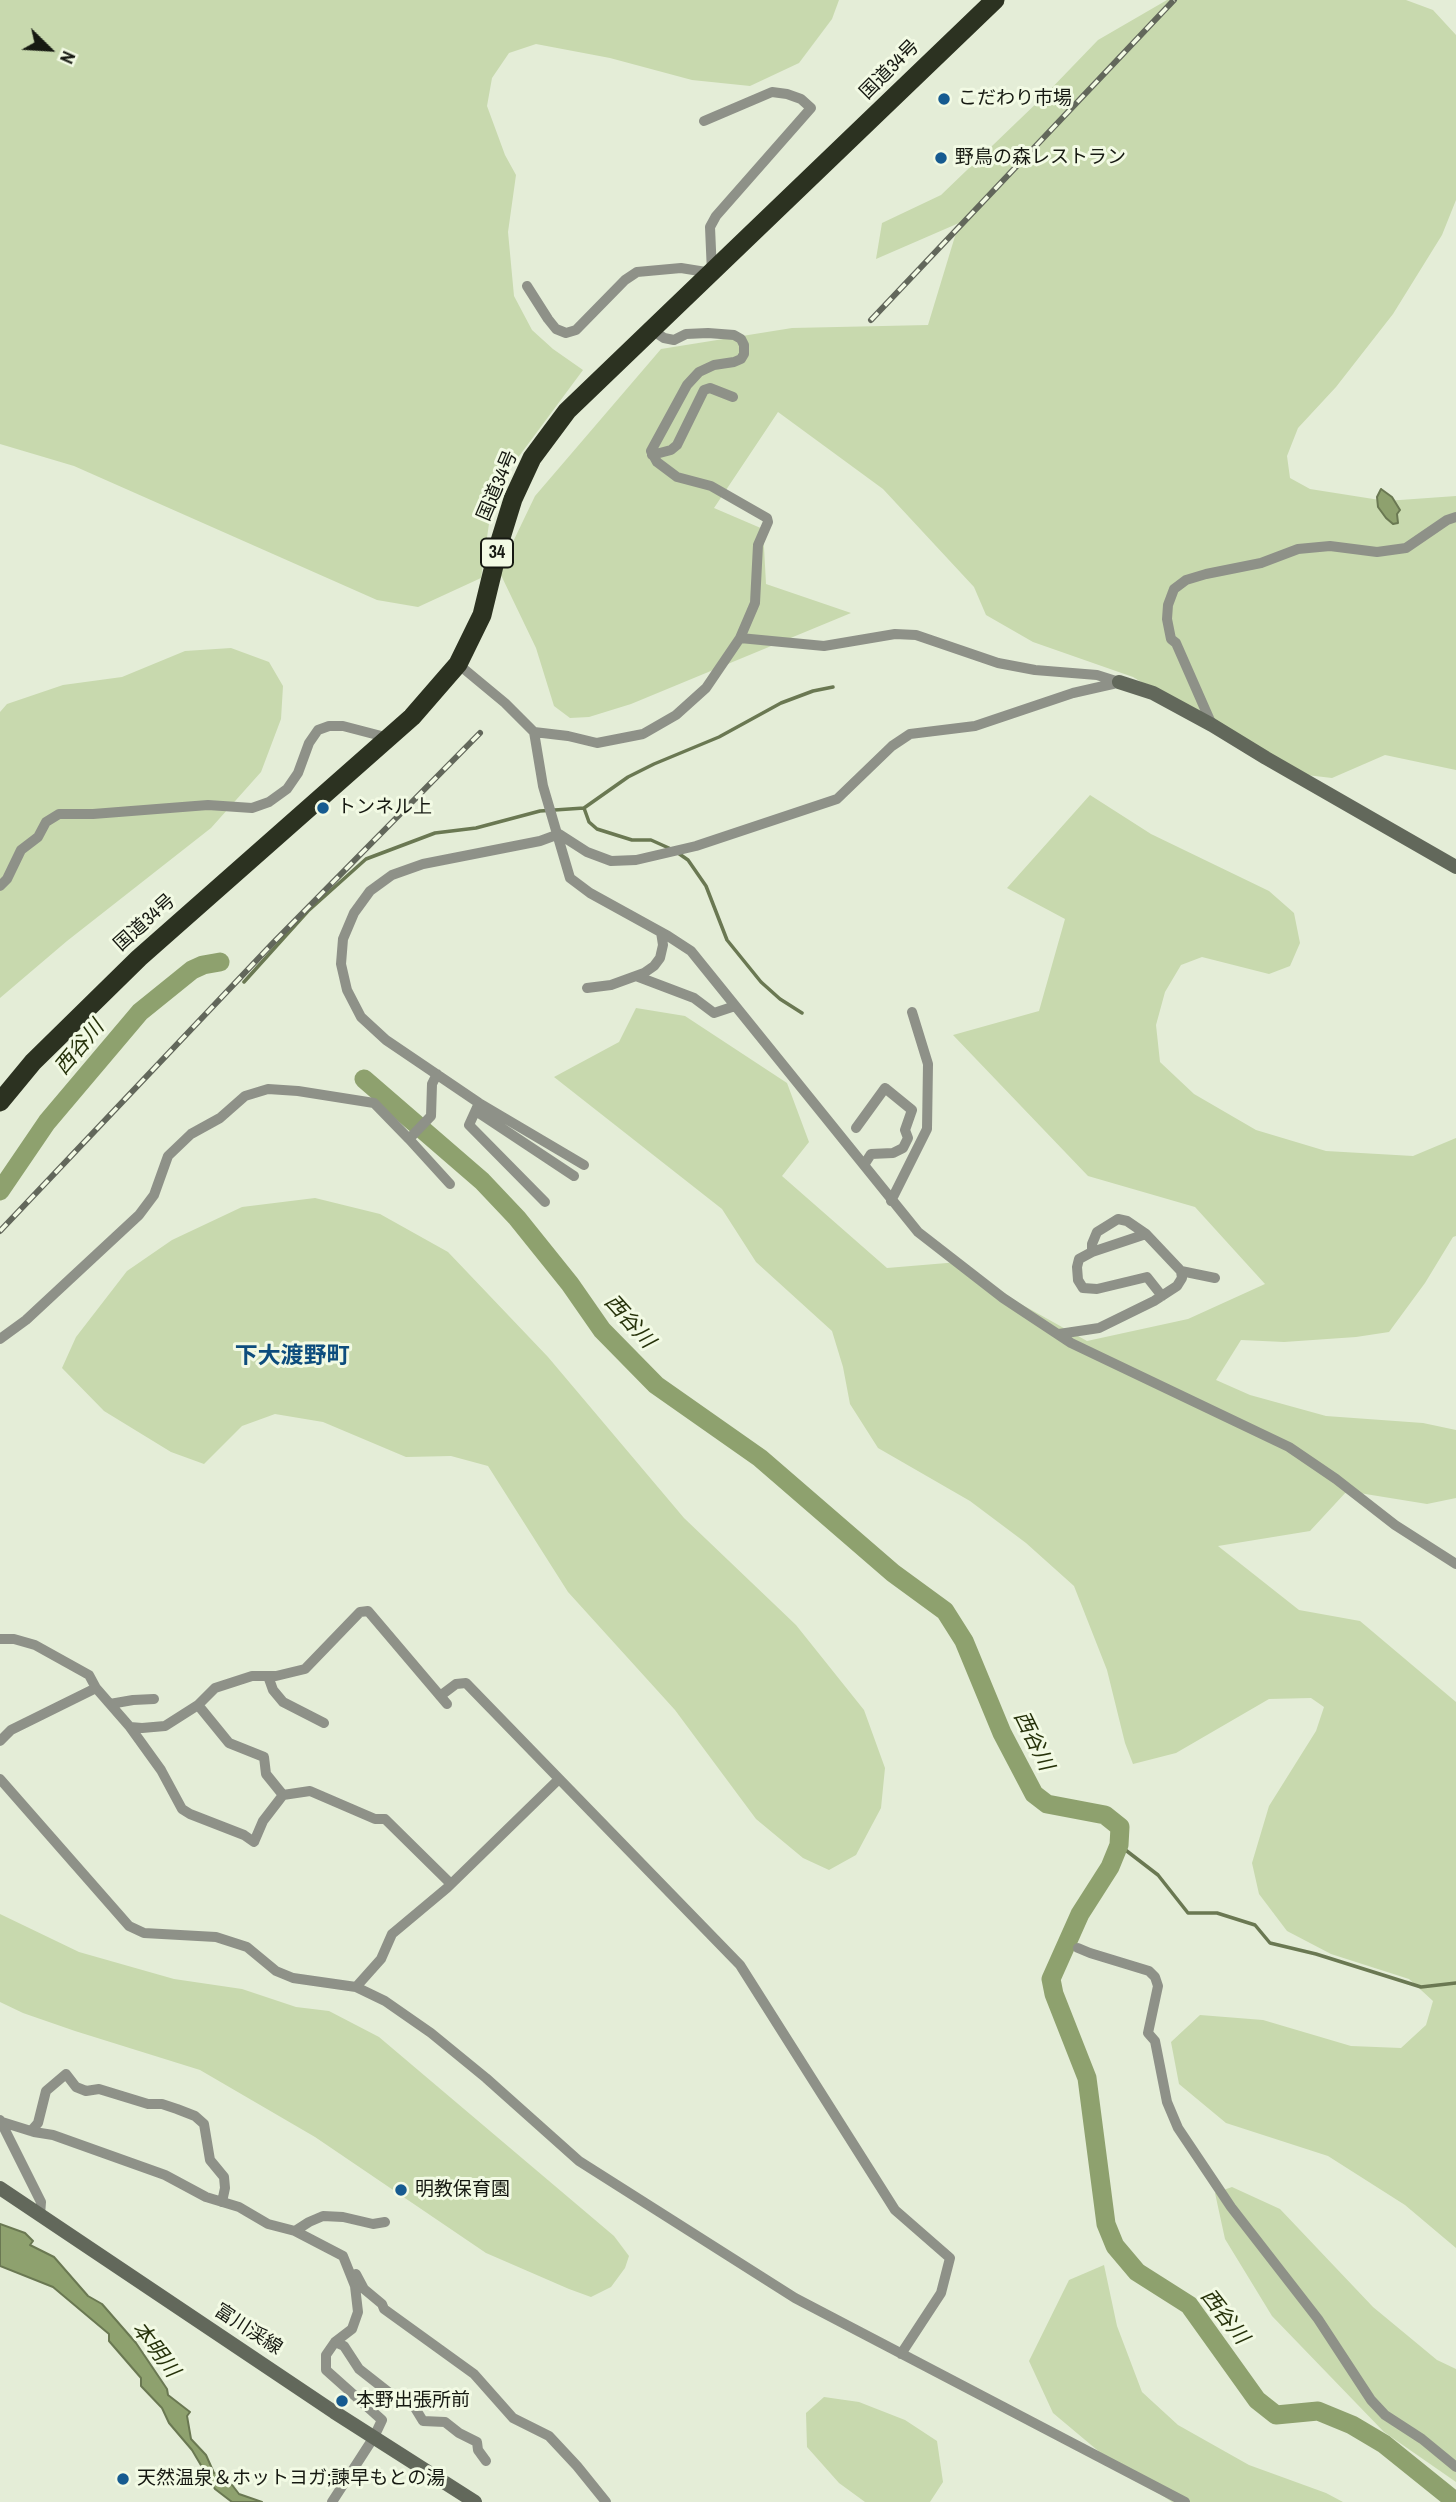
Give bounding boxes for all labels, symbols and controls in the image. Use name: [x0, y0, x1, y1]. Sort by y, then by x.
north arrow: [14, 14, 84, 84]
street label: 国道34号: [856, 36, 924, 104]
text: N: [54, 47, 82, 68]
place label: こだわり市場: [958, 88, 1072, 110]
marker: こだわり市場: [936, 91, 952, 107]
place label: 野鳥の森レストラン: [955, 147, 1126, 169]
marker: 野鳥の森レストラン: [933, 150, 949, 166]
street label: 国道34号: [473, 447, 523, 525]
road number: 34: [481, 538, 513, 568]
place label: トンネル上: [337, 797, 432, 819]
marker: トンネル上: [315, 800, 331, 816]
street label: 国道34号: [110, 890, 180, 956]
water label: 西谷川: [50, 1016, 110, 1080]
water label: 西谷川: [599, 1290, 659, 1354]
district label: 下大渡野町: [235, 1343, 349, 1371]
water label: 西谷川: [1008, 1707, 1058, 1775]
place label: 明教保育園: [415, 2179, 510, 2201]
marker: 明教保育園: [393, 2182, 409, 2198]
water label: 西谷川: [1195, 2284, 1253, 2350]
street label: 富川渓線: [210, 2300, 286, 2360]
water label: 本明川: [126, 2317, 184, 2383]
place label: 本野出張所前: [356, 2390, 470, 2412]
marker: 本野出張所前: [334, 2393, 350, 2409]
place label: 天然温泉＆ホットヨガ;諫早もとの湯: [137, 2468, 445, 2490]
marker: 天然温泉＆ホットヨガ;諫早もとの湯: [115, 2471, 131, 2487]

